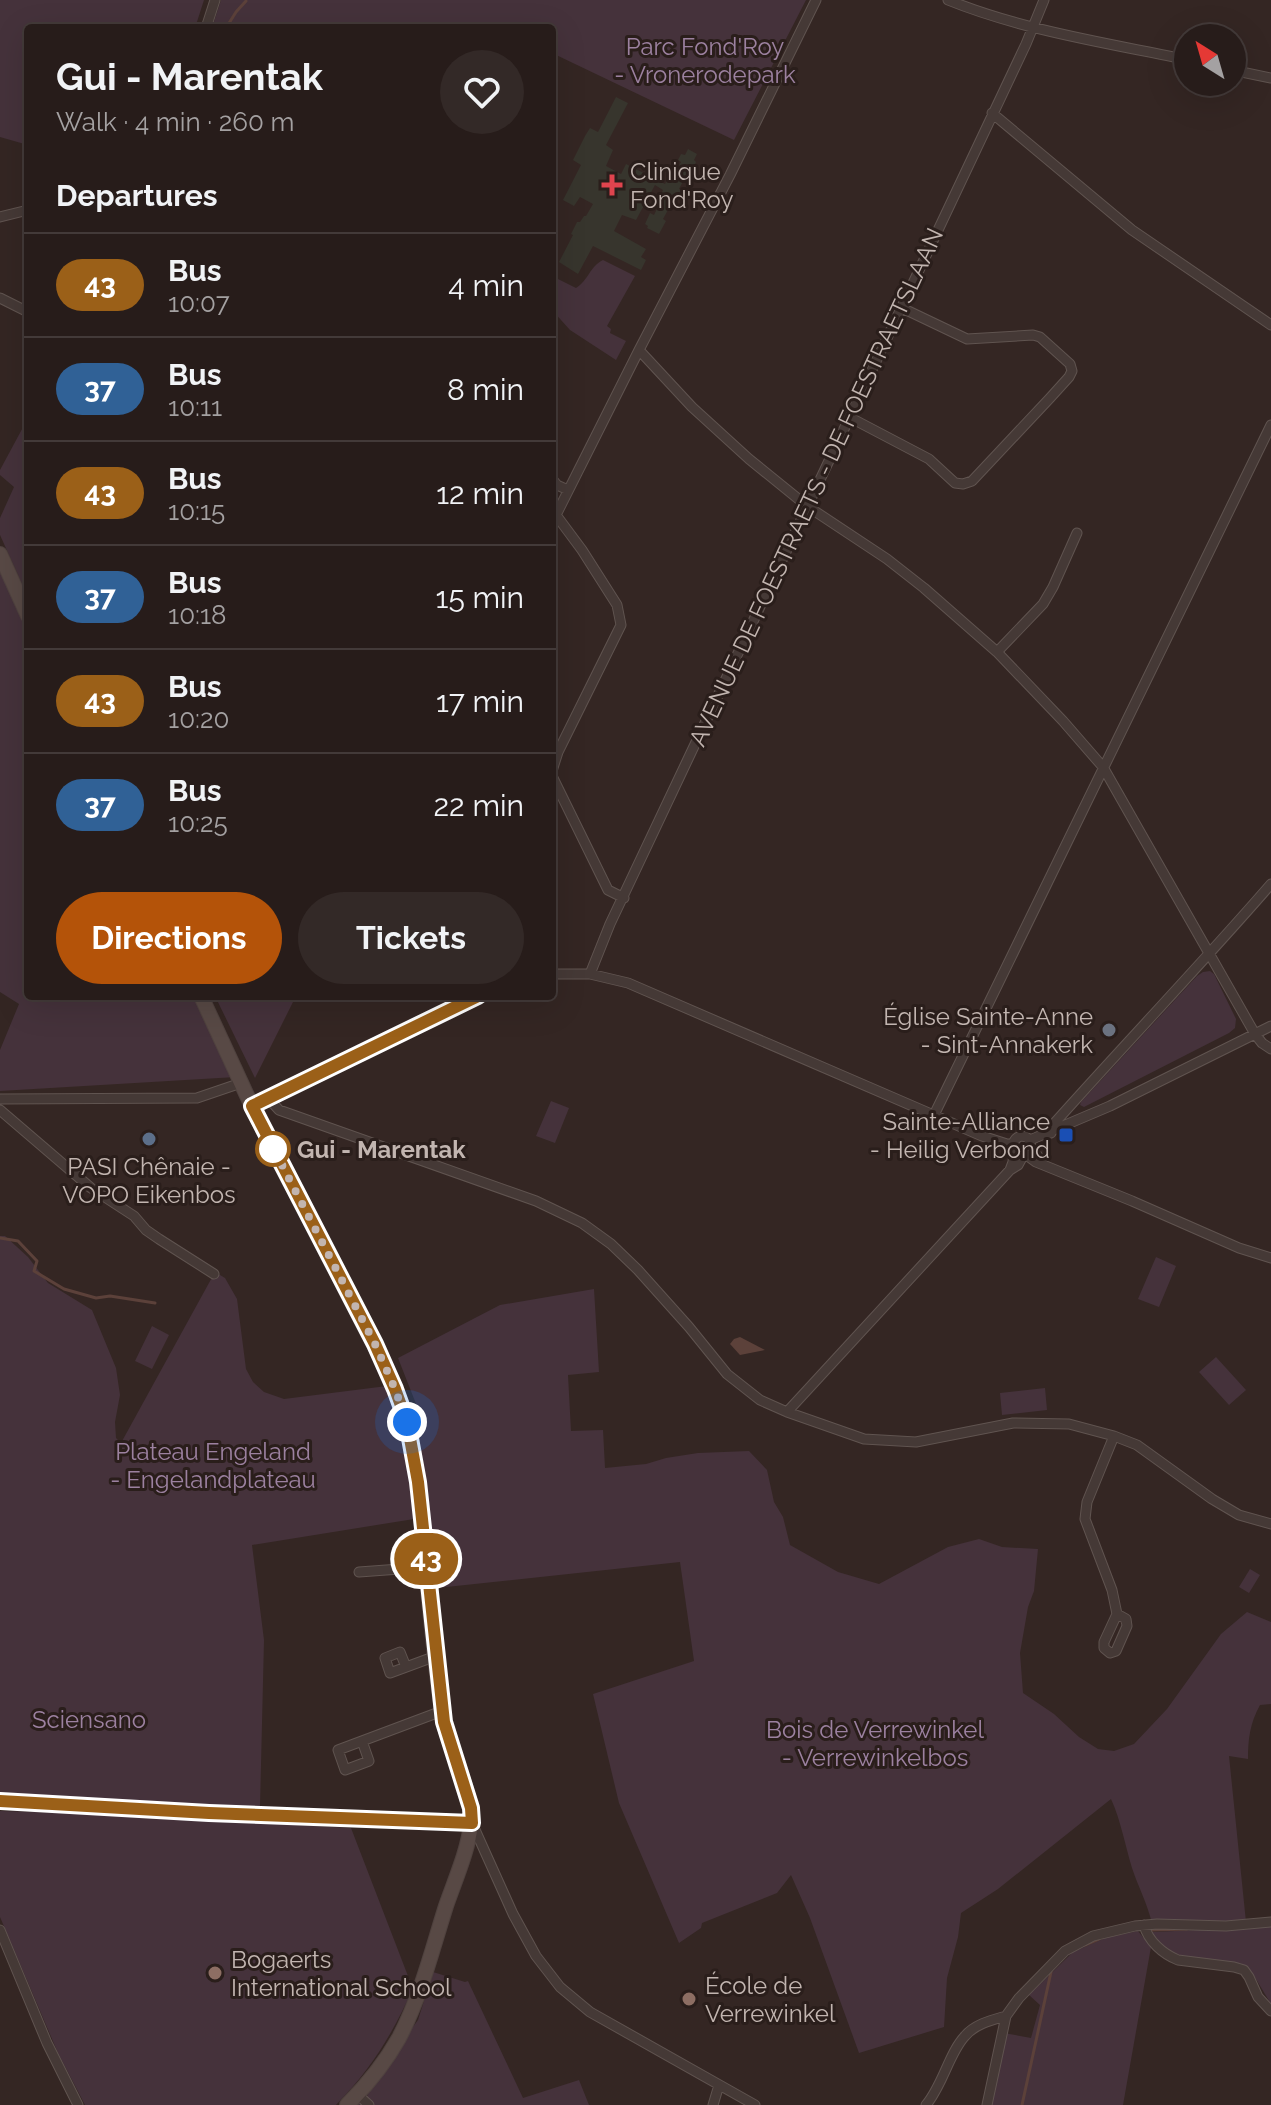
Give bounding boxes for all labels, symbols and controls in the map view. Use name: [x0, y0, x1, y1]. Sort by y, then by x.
north arrow: [1174, 24, 1246, 96]
map controls: [1174, 24, 1246, 96]
park label: Parc Fond'Roy - Vronerodepark: [614, 32, 796, 89]
button: heart: [440, 50, 524, 134]
text: Gui - Marentak: [56, 54, 323, 99]
text: Walk · 4 min · 260 m: [56, 107, 294, 137]
place label: Clinique Fond'Roy: [630, 157, 733, 214]
marker: Clinique Fond'Roy: [601, 174, 623, 196]
text: Departures: [56, 178, 218, 213]
street label: AVENUE DE FOESTRAETS - DE FOESTRAETSLAAN: [683, 223, 949, 751]
text: Bus: [168, 253, 222, 288]
text: 43: [84, 268, 116, 301]
text: 4 min: [448, 268, 524, 303]
text: 10:07: [168, 288, 230, 318]
text: Bus: [168, 357, 222, 392]
text: 37: [84, 372, 116, 405]
text: 8 min: [447, 372, 524, 407]
text: 10:11: [168, 392, 222, 422]
text: Bus: [168, 461, 222, 496]
text: 43: [84, 476, 116, 509]
text: 12 min: [436, 476, 524, 511]
text: 10:15: [168, 496, 225, 526]
text: Bus: [168, 565, 222, 600]
text: 37: [84, 580, 116, 613]
text: 15 min: [436, 580, 524, 615]
text: 10:18: [168, 600, 226, 630]
text: Bus: [168, 669, 222, 704]
text: 43: [84, 684, 116, 717]
text: 17 min: [436, 684, 524, 719]
text: 10:20: [168, 704, 229, 734]
text: Bus: [168, 773, 222, 808]
text: 37: [84, 788, 116, 821]
text: 22 min: [433, 788, 524, 823]
text: 10:25: [168, 808, 228, 838]
button: Directions: [56, 892, 282, 984]
button: Tickets: [298, 892, 524, 984]
place label: Église Sainte-Anne - Sint-Annakerk: [883, 1002, 1093, 1059]
marker: Église Sainte-Anne - Sint-Annakerk: [1100, 1021, 1118, 1039]
place label: Sainte-Alliance - Heilig Verbond: [870, 1107, 1050, 1164]
marker: Sainte-Alliance - Heilig Verbond: [1057, 1126, 1075, 1144]
marker: PASI Chênaie - VOPO Eikenbos: [140, 1130, 158, 1148]
marker: Gui - Marentak: [256, 1132, 290, 1166]
place label: Gui - Marentak: [297, 1135, 466, 1164]
place label: PASI Chênaie - VOPO Eikenbos: [62, 1152, 236, 1209]
your location: [387, 1402, 427, 1442]
park label: Plateau Engeland - Engelandplateau: [110, 1437, 316, 1494]
line badge: 43: [390, 1533, 462, 1585]
text: 43: [410, 1542, 442, 1575]
park label: Sciensano: [32, 1705, 146, 1734]
park label: Bois de Verrewinkel - Verrewinkelbos: [766, 1715, 984, 1772]
place label: Bogaerts International School: [231, 1945, 452, 2002]
marker: Bogaerts International School: [206, 1964, 224, 1982]
place label: École de Verrewinkel: [705, 1971, 836, 2028]
marker: École de Verrewinkel: [680, 1990, 698, 2008]

